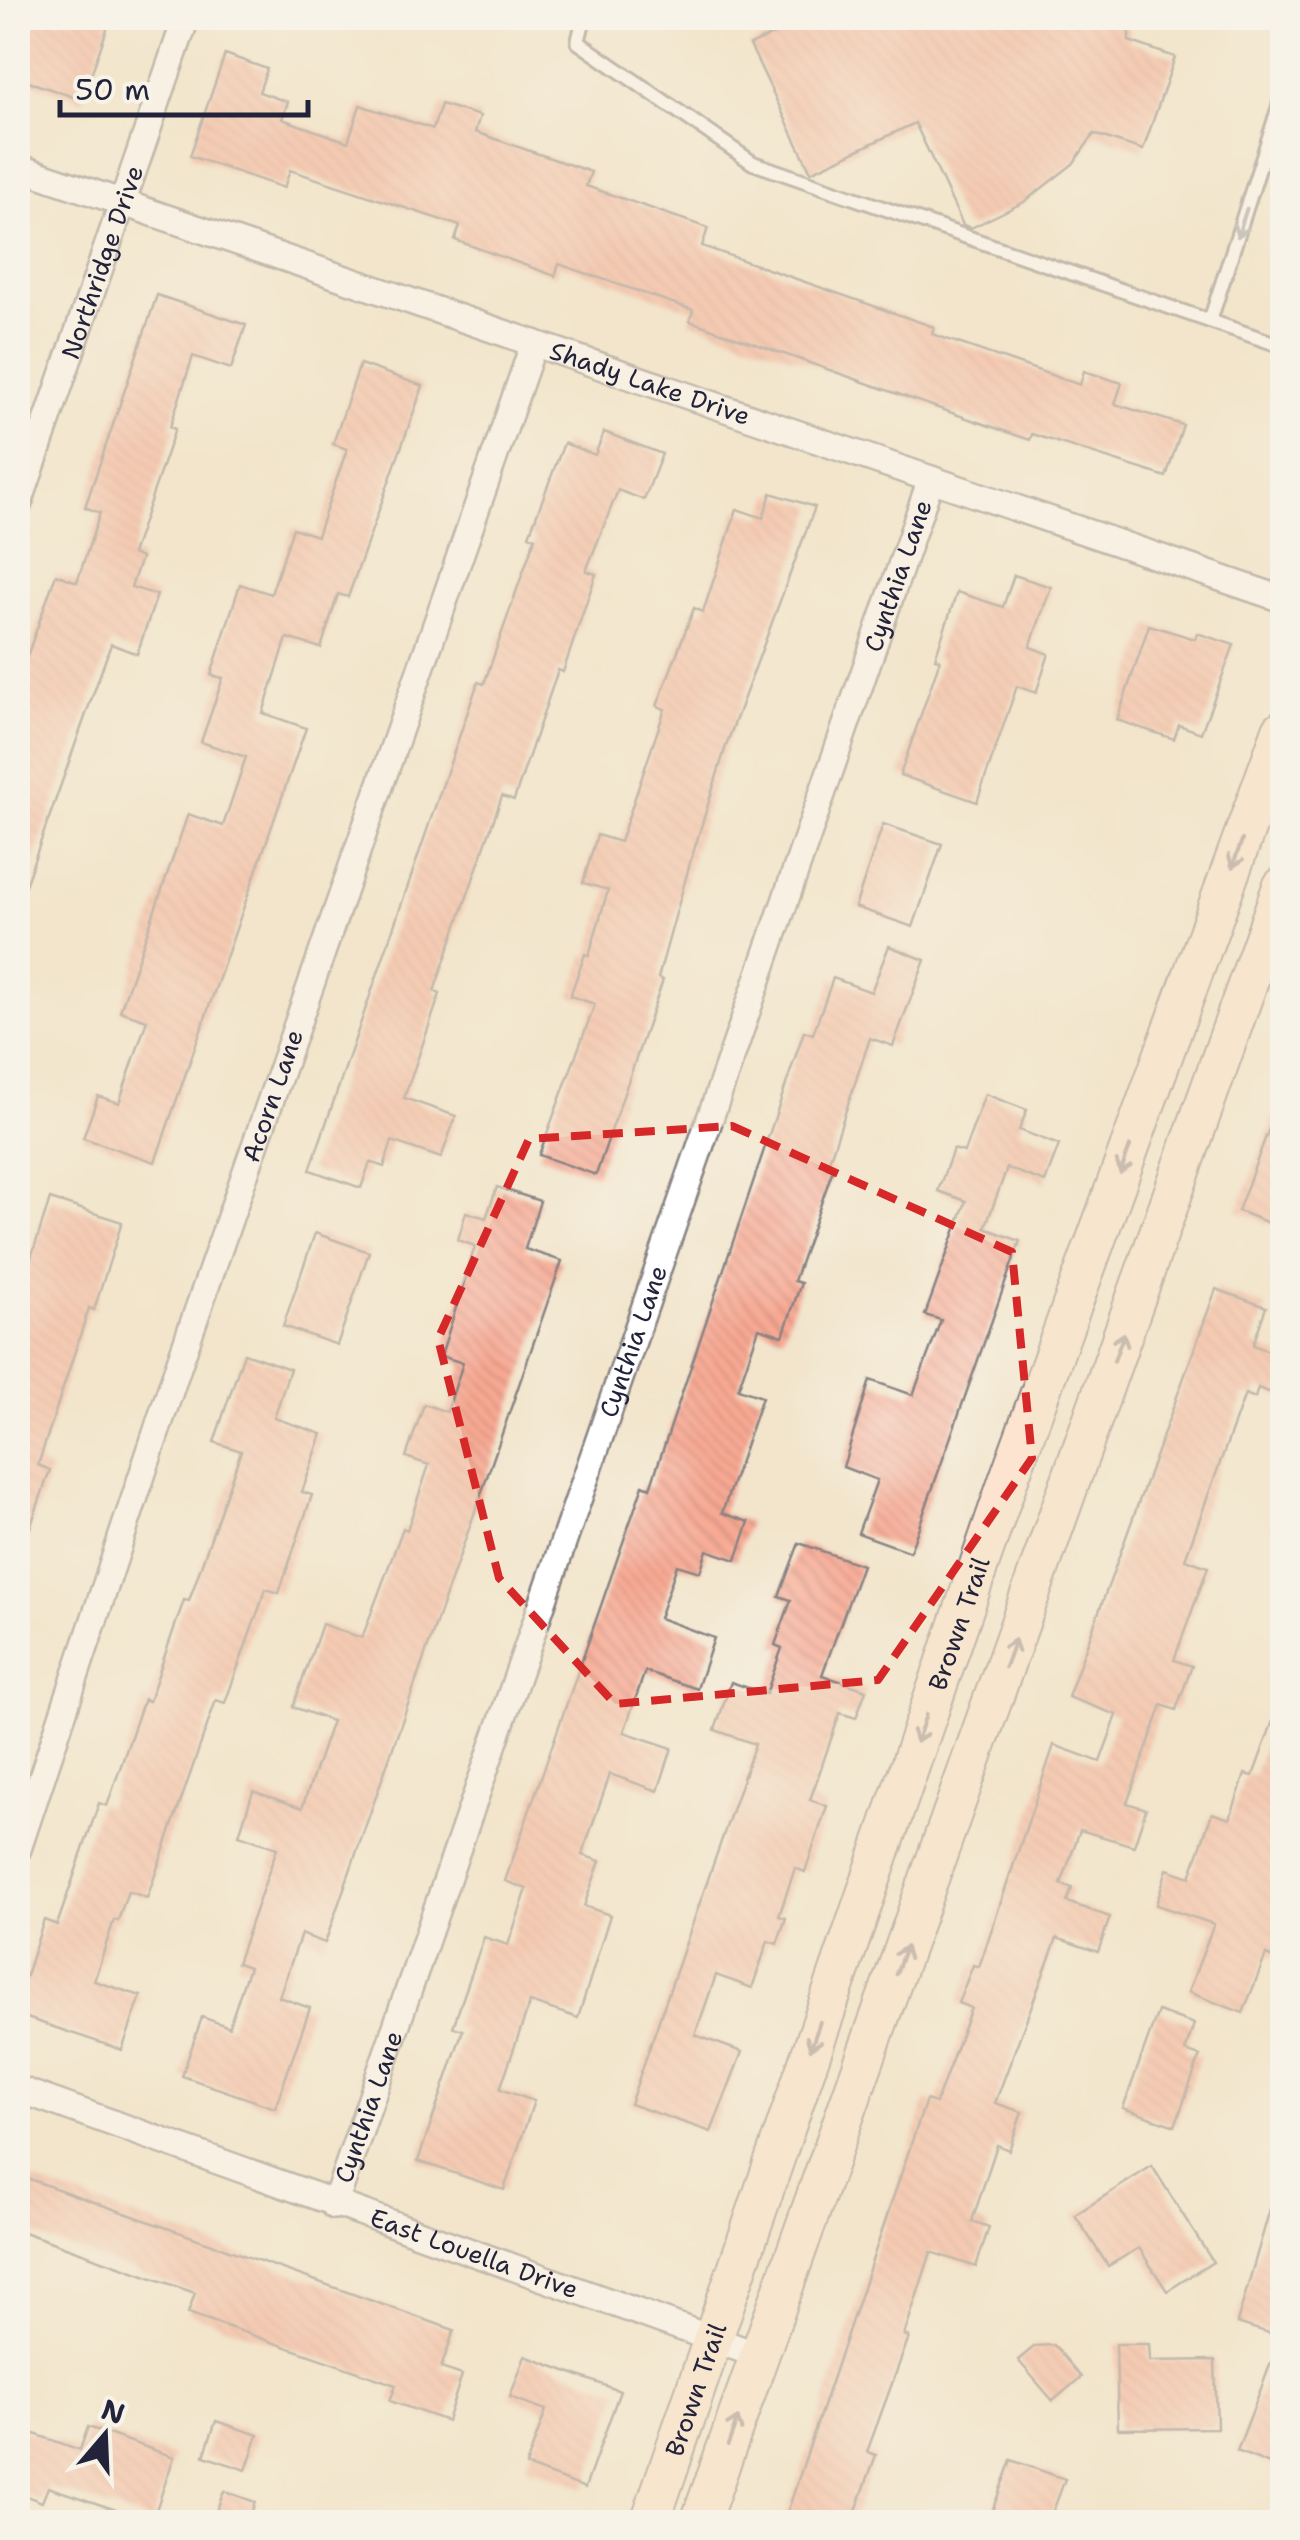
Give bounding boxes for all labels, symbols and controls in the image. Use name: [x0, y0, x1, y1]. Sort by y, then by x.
scale bar: [60, 55, 308, 117]
text: 50 m: [75, 69, 150, 110]
street label: Northridge Drive: [53, 161, 151, 364]
one-way arrow: [1231, 206, 1249, 238]
street label: Shady Lake Drive: [545, 333, 755, 433]
street label: Cynthia Lane: [856, 495, 940, 656]
one-way arrow: [1227, 838, 1245, 869]
street label: Acorn Lane: [233, 1025, 311, 1167]
one-way arrow: [1115, 1143, 1133, 1174]
street label: Cynthia Lane: [591, 1261, 675, 1422]
one-way arrow: [1111, 1333, 1129, 1364]
street label: Brown Trail: [920, 1552, 998, 1695]
one-way arrow: [1002, 1639, 1020, 1670]
one-way arrow: [911, 1713, 929, 1745]
one-way arrow: [893, 1945, 911, 1976]
one-way arrow: [805, 2020, 823, 2051]
street label: Cynthia Lane: [326, 2026, 410, 2187]
street label: East Louella Drive: [366, 2200, 583, 2306]
street label: Brown Trail: [657, 2318, 734, 2461]
north arrow: [55, 2385, 155, 2485]
text: N: [96, 2390, 130, 2433]
one-way arrow: [725, 2416, 743, 2447]

